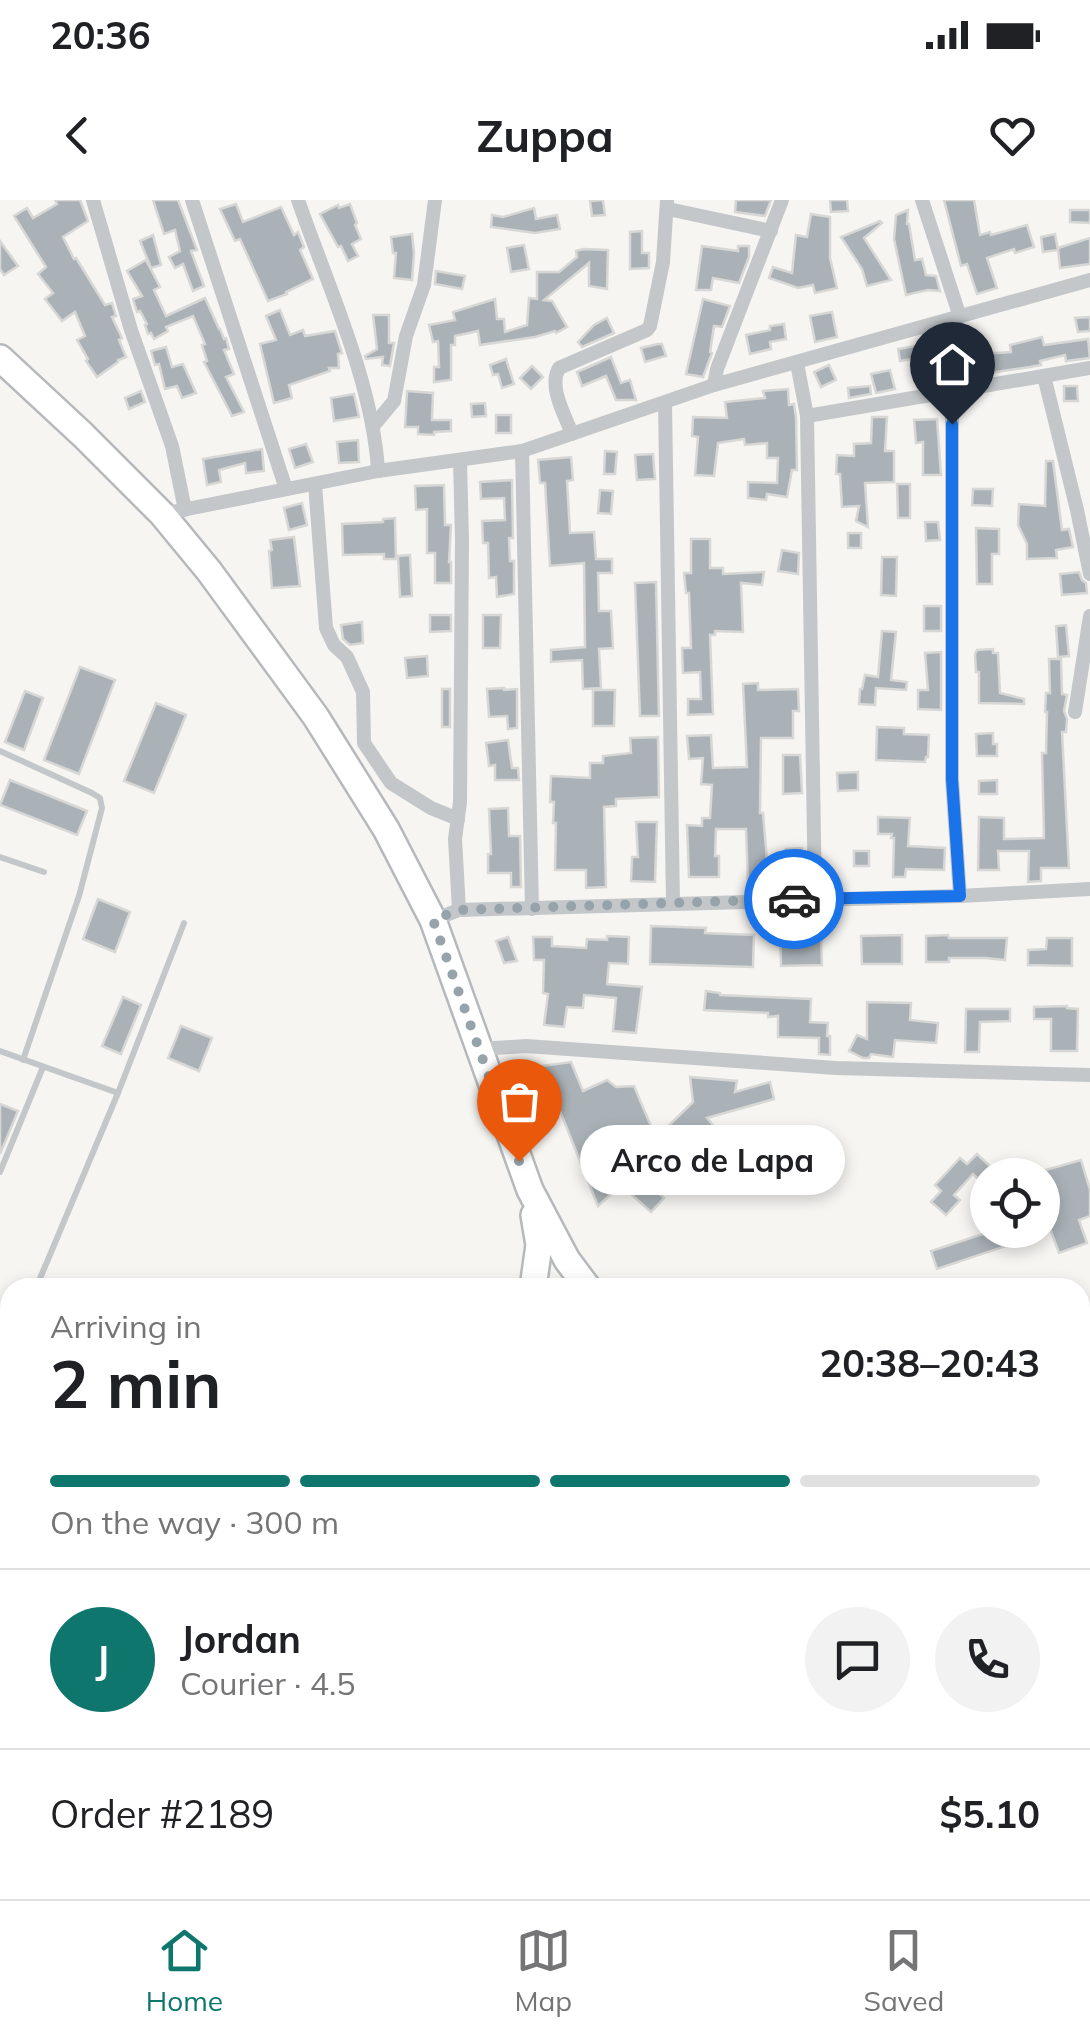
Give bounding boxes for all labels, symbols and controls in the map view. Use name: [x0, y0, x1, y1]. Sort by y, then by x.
text: 20:36: [50, 11, 151, 59]
text: Zuppa: [476, 107, 614, 163]
icon: back: [50, 108, 105, 163]
icon: heart: [985, 108, 1040, 163]
pin: [910, 322, 995, 425]
icon: home: [925, 337, 980, 392]
courier: [744, 849, 844, 949]
icon: car: [767, 872, 822, 927]
pin: [477, 1059, 562, 1162]
icon: bag: [492, 1074, 547, 1129]
callout: Arco de Lapa: [579, 1126, 844, 1196]
text: Arco de Lapa: [611, 1140, 814, 1180]
map controls: [970, 1158, 1060, 1248]
button: locate: [970, 1158, 1060, 1248]
text: Arriving in: [50, 1306, 202, 1346]
text: 20:38–20:43: [820, 1339, 1040, 1387]
text: 2 min: [50, 1343, 221, 1424]
text: On the way · 300 m: [50, 1502, 339, 1542]
button: chat: [805, 1607, 910, 1712]
button: phone: [935, 1607, 1040, 1712]
text: Jordan: [180, 1615, 301, 1663]
text: J: [96, 1635, 109, 1683]
text: Courier · 4.5: [180, 1663, 356, 1703]
text: Order #2189: [50, 1790, 274, 1838]
text: $5.10: [939, 1790, 1040, 1838]
tab: Home: [146, 1923, 223, 2018]
tab: Map: [514, 1923, 572, 2018]
tab: Saved: [863, 1923, 944, 2018]

